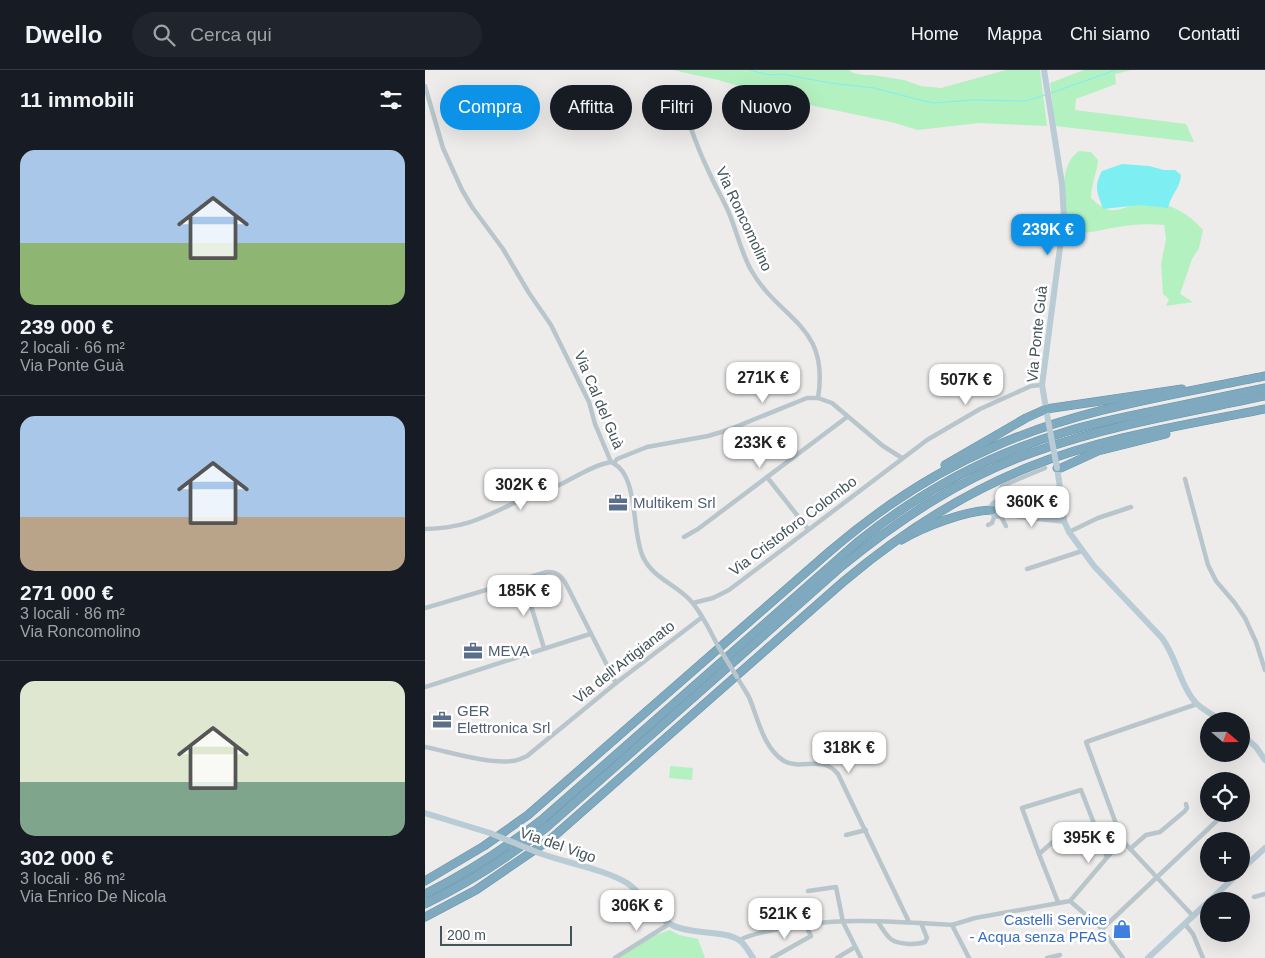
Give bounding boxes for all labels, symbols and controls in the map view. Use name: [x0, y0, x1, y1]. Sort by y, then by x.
search box: [132, 12, 482, 57]
text: Dwello: [25, 21, 102, 48]
icon: search: [150, 21, 178, 49]
text: Cerca qui: [190, 24, 272, 45]
text: Home: [911, 24, 959, 44]
text: Mappa: [987, 24, 1042, 44]
text: Chi siamo: [1070, 24, 1150, 44]
text: Contatti: [1178, 24, 1240, 44]
chip: Compra: [440, 85, 540, 130]
chip: Affitta: [550, 85, 632, 130]
chip: Filtri: [642, 85, 712, 130]
chip: Nuovo: [722, 85, 810, 130]
icon: filters: [377, 86, 405, 114]
text: 11 immobili: [20, 88, 134, 111]
street label: Via Roncomolino: [713, 164, 776, 274]
icon: home: [168, 183, 258, 273]
pin: 239K €: [1007, 214, 1089, 256]
text: 239K €: [1022, 221, 1074, 238]
street label: Via Ponte Guà: [1023, 284, 1050, 383]
text: 239 000 €: [20, 315, 113, 338]
text: 2 locali · 66 m²: [20, 339, 125, 356]
street label: Via Cal del Guà: [571, 348, 628, 452]
text: Via Ponte Guà: [20, 357, 124, 374]
pin: 271K €: [722, 362, 804, 404]
pin: 507K €: [925, 364, 1007, 406]
text: 271K €: [737, 369, 789, 386]
text: 507K €: [940, 371, 992, 388]
pin: 233K €: [719, 426, 801, 469]
text: 233K €: [734, 434, 786, 451]
icon: home: [168, 448, 258, 538]
pin: 302K €: [480, 468, 562, 511]
street label: Via Cristoforo Colombo: [726, 472, 860, 579]
text: 302K €: [495, 476, 547, 493]
pin: 360K €: [991, 486, 1073, 528]
office icon: Multikem Srl: [607, 492, 629, 514]
text: 360K €: [1006, 493, 1058, 510]
place label: Multikem Srl: [633, 494, 716, 511]
pin: 185K €: [483, 574, 565, 617]
text: 271 000 €: [20, 581, 113, 604]
text: 185K €: [498, 582, 550, 599]
text: 3 locali · 86 m²: [20, 605, 125, 622]
street label: Via dell'Artigianato: [570, 617, 678, 706]
text: Via Roncomolino: [20, 623, 141, 640]
office icon: MEVA: [462, 640, 484, 662]
place label: MEVA: [488, 642, 529, 659]
place label: GER Elettronica Srl: [457, 702, 550, 736]
office icon: GER Elettronica Srl: [431, 709, 453, 731]
north arrow: [1200, 712, 1250, 762]
map controls: [1200, 712, 1250, 942]
icon: home: [168, 713, 258, 803]
pin: 318K €: [808, 732, 890, 774]
text: 318K €: [823, 739, 875, 756]
button: locate: [1200, 772, 1250, 822]
pin: 395K €: [1048, 822, 1130, 864]
street label: Via del Vigo: [518, 824, 599, 866]
text: 395K €: [1063, 829, 1115, 846]
button: +: [1200, 832, 1250, 882]
text: 302 000 €: [20, 846, 113, 869]
text: 3 locali · 86 m²: [20, 870, 125, 887]
text: Via Enrico De Nicola: [20, 888, 166, 905]
pin: 306K €: [596, 890, 678, 932]
button: −: [1200, 892, 1250, 942]
text: 306K €: [611, 897, 663, 914]
pin: 521K €: [744, 898, 826, 940]
text: 521K €: [759, 905, 811, 922]
place label: Castelli Service - Acqua senza PFAS: [969, 911, 1107, 945]
shop icon: Castelli Service - Acqua senza PFAS: [1111, 918, 1133, 940]
scale bar: [440, 923, 573, 946]
text: 200 m: [447, 927, 486, 943]

